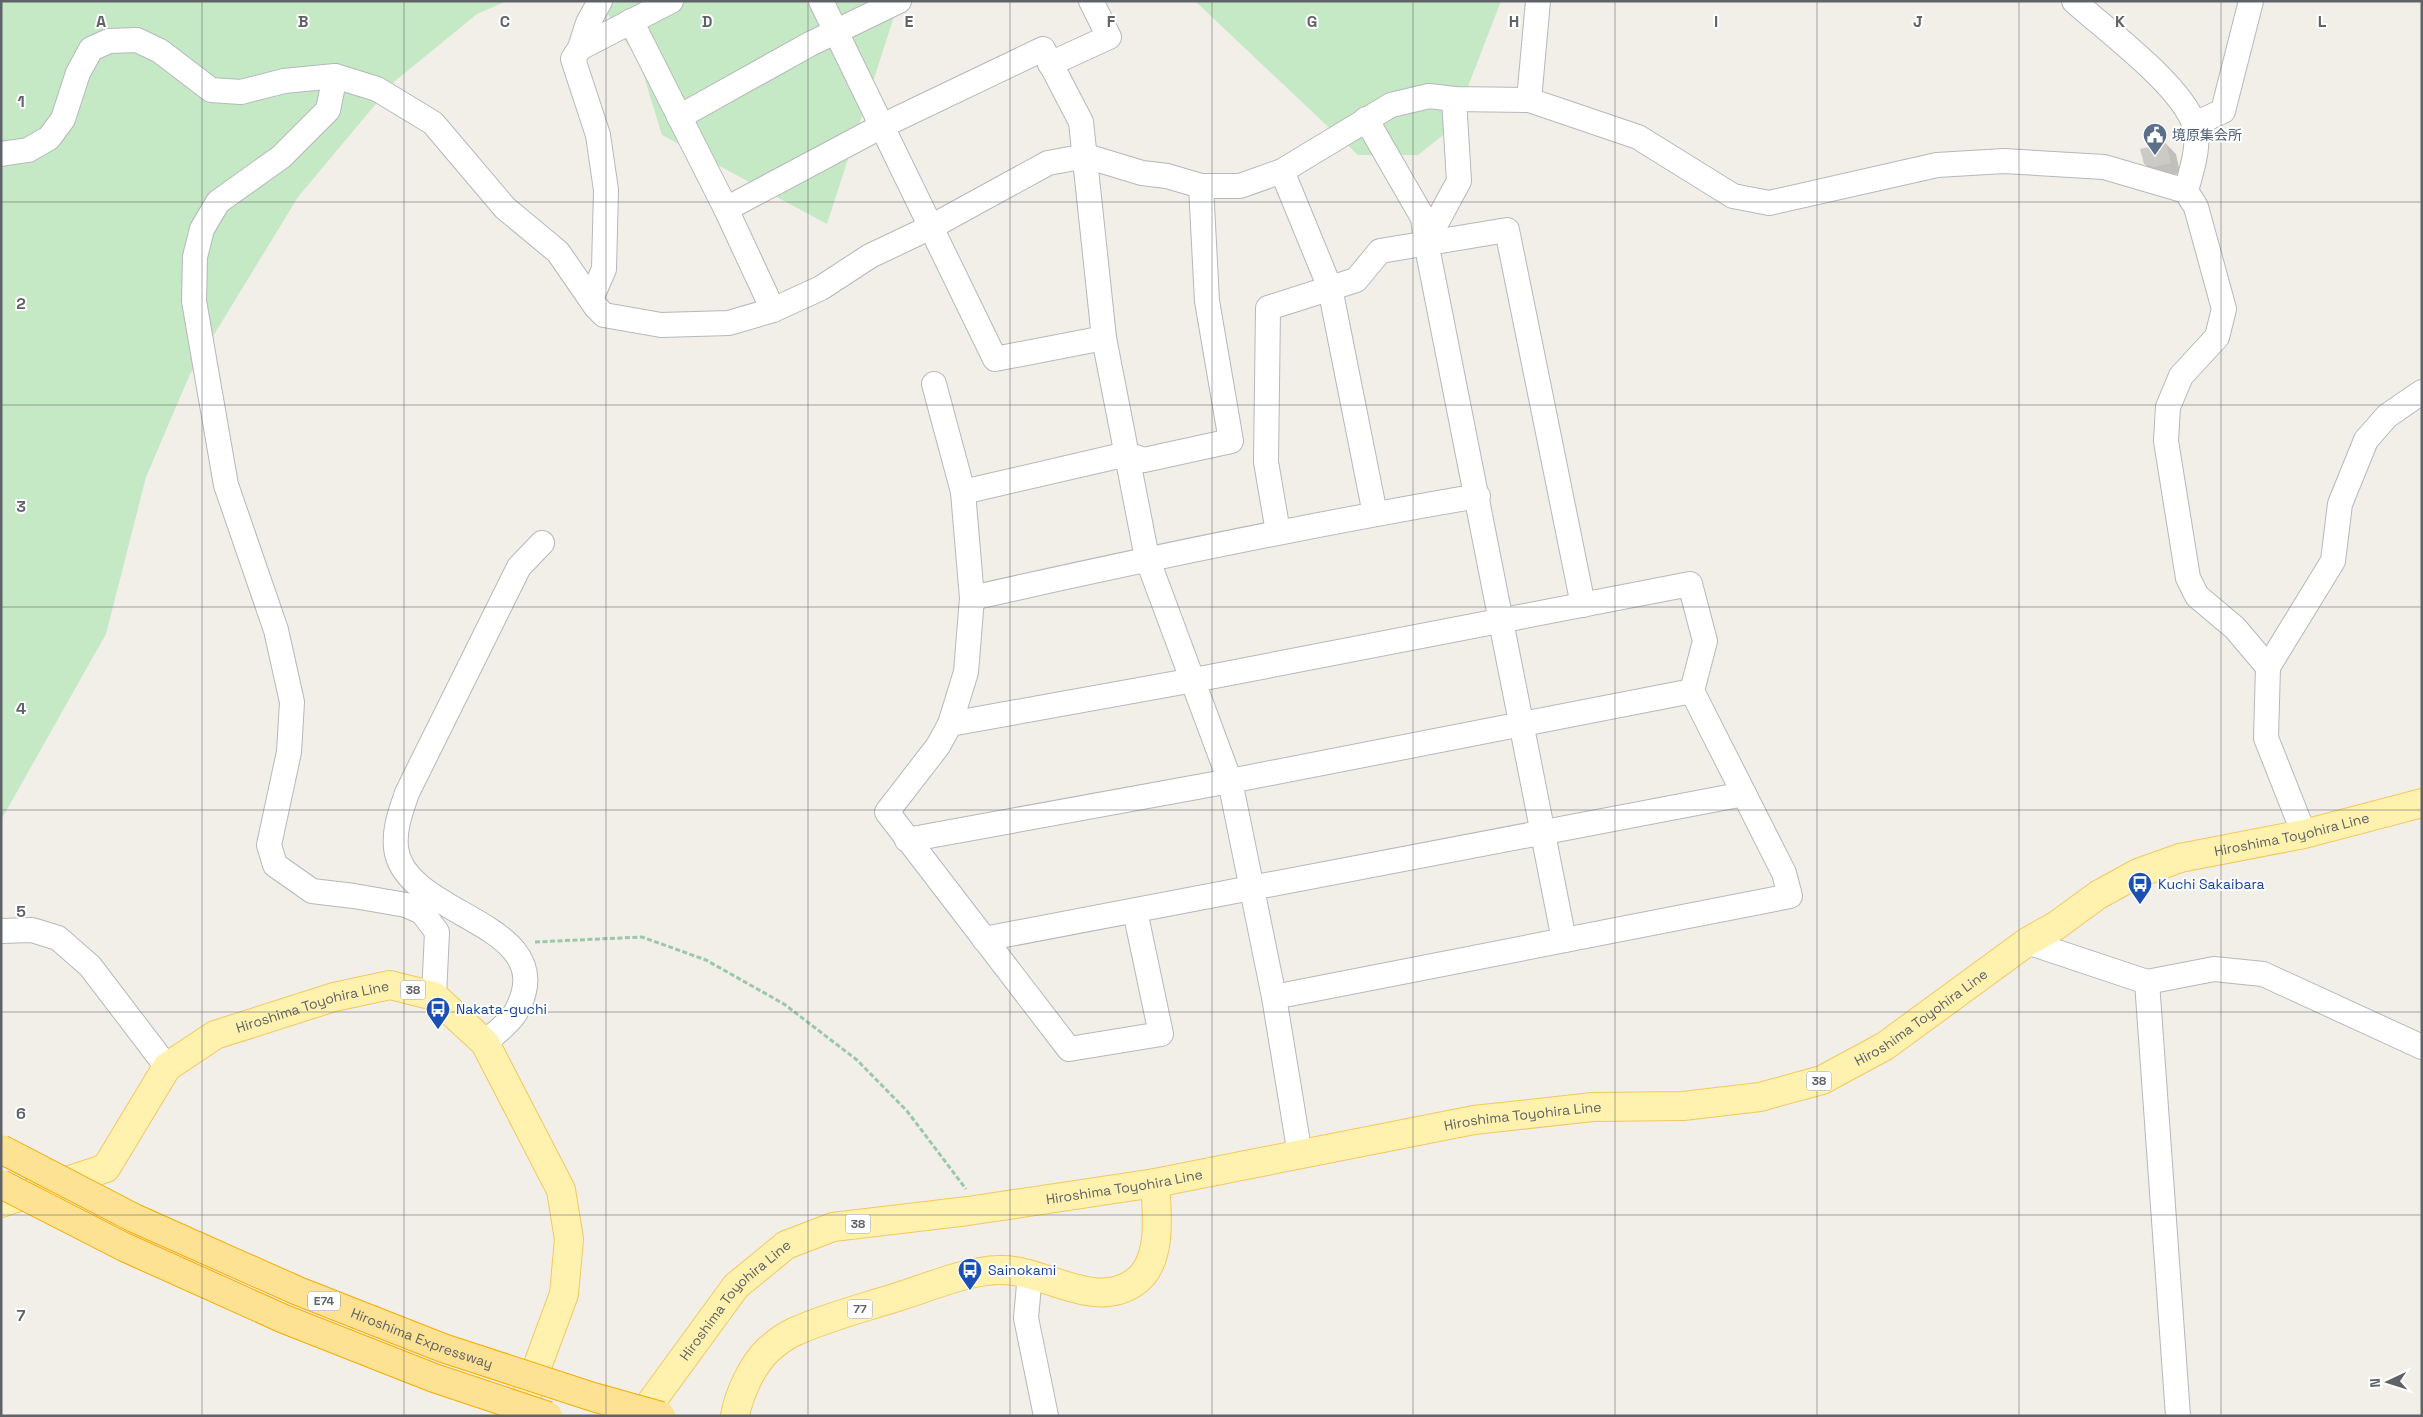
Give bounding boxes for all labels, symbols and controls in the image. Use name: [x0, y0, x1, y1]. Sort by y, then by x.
text: A: [96, 11, 106, 32]
text: B: [298, 11, 308, 32]
text: C: [500, 11, 510, 32]
text: D: [702, 11, 712, 32]
text: E: [905, 11, 914, 32]
text: F: [1107, 11, 1116, 32]
text: G: [1307, 11, 1317, 32]
text: H: [1509, 11, 1519, 32]
text: I: [1714, 11, 1718, 32]
text: J: [1913, 11, 1923, 32]
text: K: [2115, 11, 2125, 32]
text: L: [2318, 11, 2327, 32]
text: 1: [17, 91, 25, 112]
public building icon: 境原集会所: [2142, 122, 2168, 156]
place label: 境原集会所: [2172, 126, 2242, 144]
text: 2: [16, 293, 26, 314]
text: 3: [16, 496, 26, 517]
text: 4: [16, 698, 26, 719]
street label: Hiroshima Toyohira Line: [2213, 808, 2371, 860]
bus stop icon: Kuchi Sakaibara: [2127, 871, 2153, 905]
place label: Kuchi Sakaibara: [2158, 875, 2265, 893]
text: 5: [16, 901, 26, 922]
street label: Hiroshima Toyohira Line: [1851, 965, 1991, 1070]
street label: Hiroshima Toyohira Line: [234, 976, 391, 1037]
road number: 38: [400, 980, 426, 1000]
bus stop icon: Nakata-guchi: [425, 996, 451, 1030]
place label: Nakata-guchi: [456, 1000, 547, 1018]
road number: 38: [1806, 1072, 1832, 1090]
street label: Hiroshima Toyohira Line: [1442, 1098, 1601, 1135]
text: 6: [16, 1103, 26, 1124]
street label: Hiroshima Toyohira Line: [1045, 1165, 1204, 1208]
road number: 38: [846, 1214, 870, 1234]
street label: Hiroshima Toyohira Line: [675, 1236, 794, 1364]
bus stop icon: Sainokami: [957, 1257, 983, 1291]
place label: Sainokami: [988, 1261, 1056, 1279]
road number: E74: [308, 1292, 340, 1310]
road number: 77: [848, 1300, 872, 1318]
street label: Hiroshima Expressway: [348, 1304, 495, 1373]
text: 7: [17, 1305, 26, 1326]
north arrow: [2363, 1357, 2413, 1407]
text: N: [2366, 1378, 2384, 1388]

